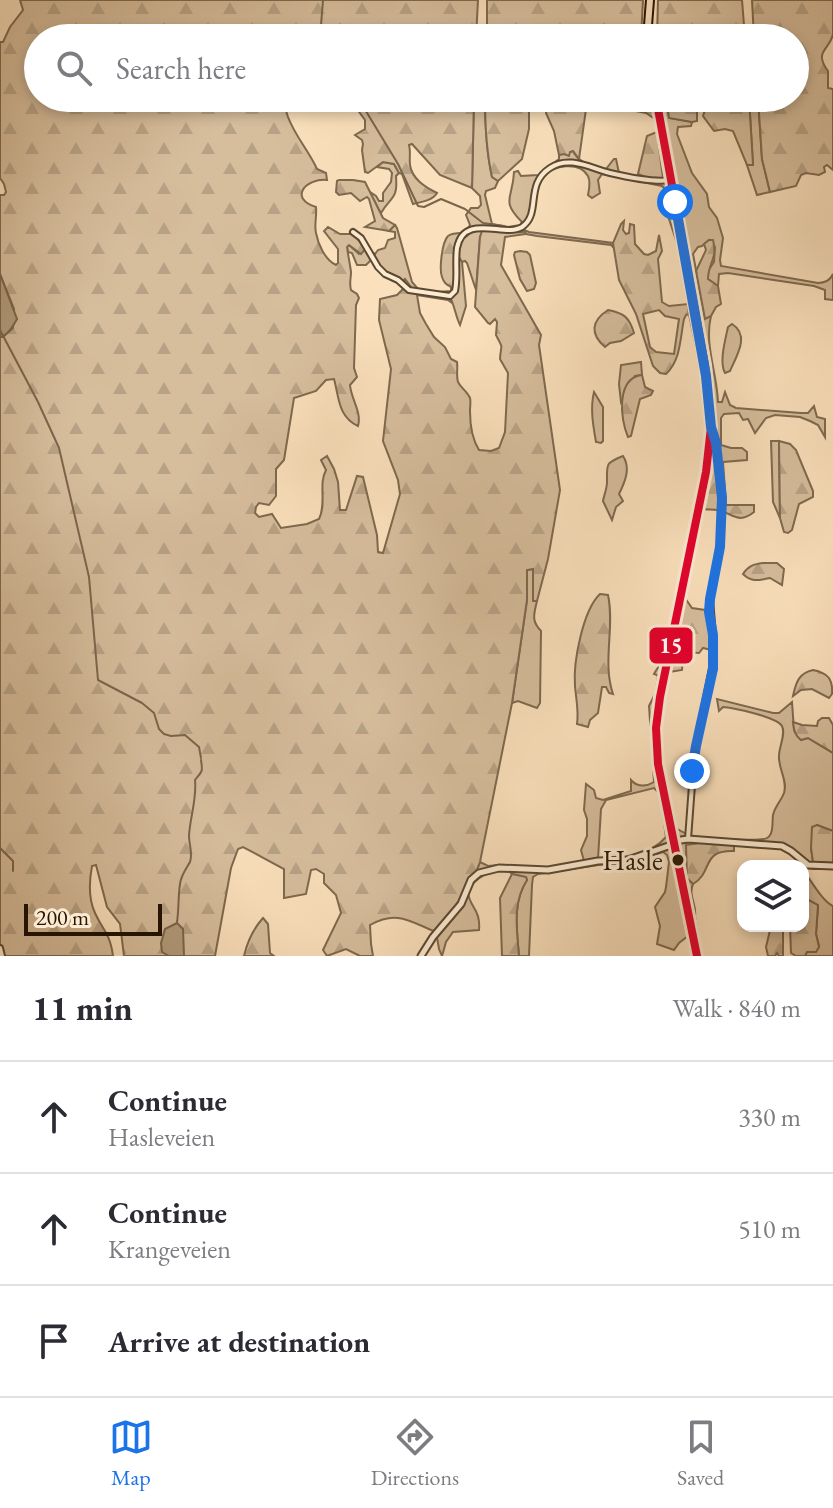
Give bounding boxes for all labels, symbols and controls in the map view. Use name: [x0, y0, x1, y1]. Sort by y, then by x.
search box: [24, 24, 809, 112]
icon: search: [52, 46, 96, 90]
text: Search here: [116, 49, 246, 88]
route start: [657, 184, 693, 220]
line badge: 15: [648, 626, 694, 665]
text: 15: [659, 631, 683, 660]
route end: [674, 753, 710, 789]
place label: Hasle: [602, 842, 663, 878]
marker: Hasle: [670, 852, 686, 868]
map controls: [737, 860, 809, 932]
button: layers: [737, 860, 809, 932]
scale bar: [24, 900, 162, 936]
text: 200 m: [36, 903, 89, 932]
text: 11 min: [32, 986, 133, 1030]
text: Walk · 840 m: [673, 991, 801, 1025]
text: Continue: [108, 1081, 227, 1120]
icon: ahead: [32, 1095, 76, 1139]
text: 330 m: [738, 1100, 801, 1134]
text: Hasleveien: [108, 1120, 215, 1154]
text: Continue: [108, 1193, 227, 1232]
icon: ahead: [32, 1207, 76, 1251]
text: 510 m: [738, 1212, 801, 1246]
text: Krangeveien: [108, 1232, 231, 1266]
icon: arrive: [32, 1319, 76, 1363]
text: Arrive at destination: [108, 1322, 370, 1361]
tab: Map: [109, 1415, 153, 1492]
tab: Directions: [371, 1415, 459, 1492]
tab: Saved: [677, 1415, 724, 1492]

